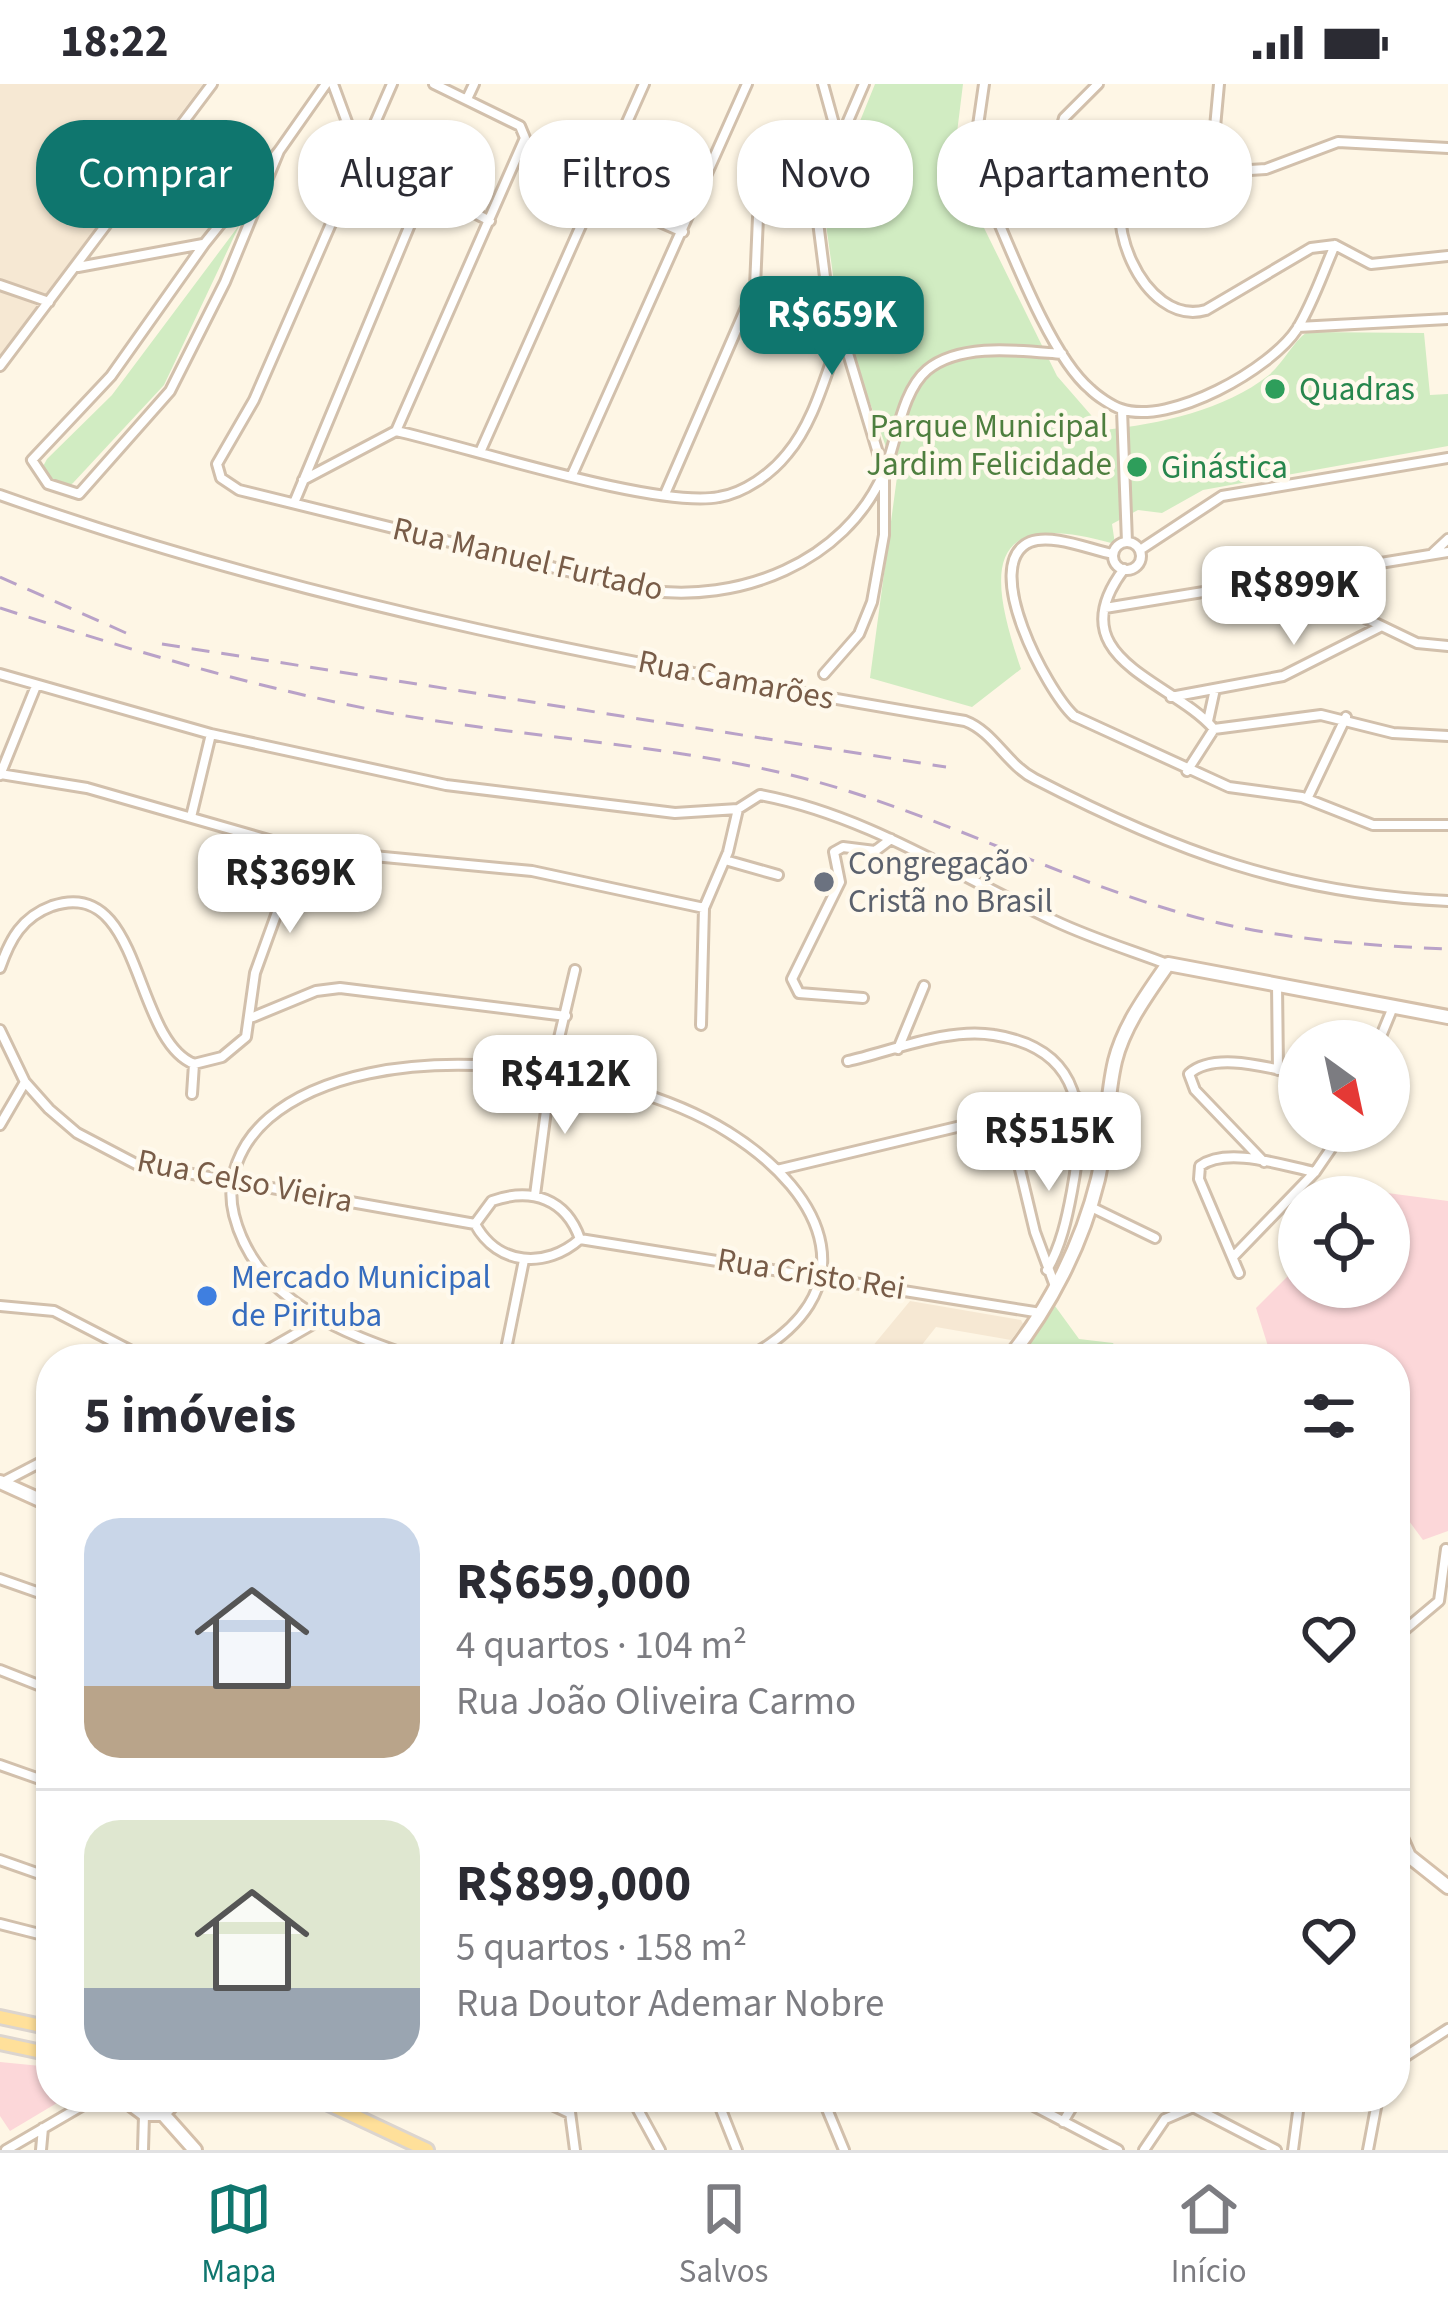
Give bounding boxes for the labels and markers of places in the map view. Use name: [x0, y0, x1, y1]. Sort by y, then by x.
pin: R$659K: [734, 276, 930, 378]
place label: Quadras: [1299, 366, 1415, 413]
marker: Quadras: [1262, 376, 1288, 402]
place label: Ginástica: [1161, 444, 1288, 491]
marker: Ginástica: [1124, 454, 1150, 480]
pin: R$899K: [1196, 546, 1392, 648]
pin: R$369K: [192, 834, 388, 936]
place label: Congregação Cristã no Brasil: [848, 840, 1053, 925]
marker: Congregação Cristã no Brasil: [811, 869, 837, 895]
pin: R$412K: [467, 1035, 663, 1137]
pin: R$515K: [951, 1092, 1147, 1194]
place label: Mercado Municipal de Pirituba: [231, 1254, 491, 1339]
marker: Mercado Municipal de Pirituba: [194, 1283, 220, 1309]

